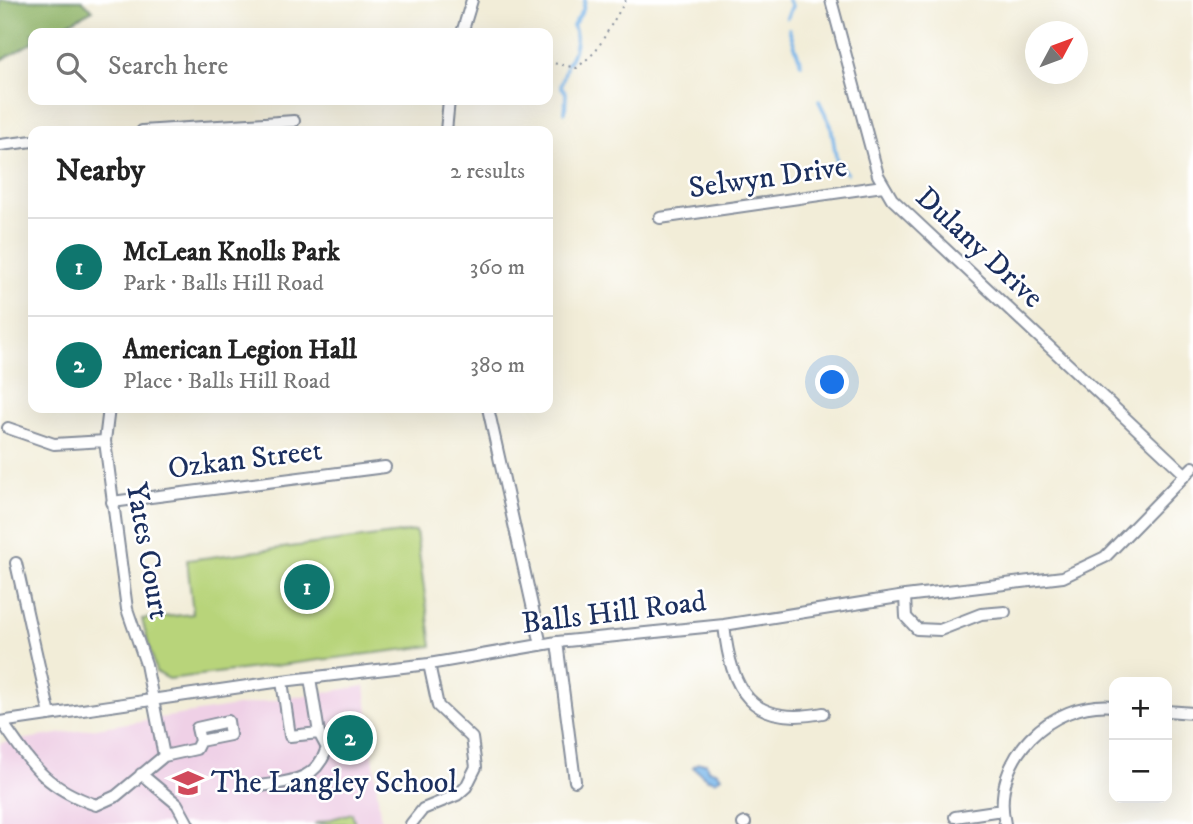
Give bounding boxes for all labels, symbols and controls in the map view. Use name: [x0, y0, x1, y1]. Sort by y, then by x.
north arrow: [1025, 21, 1088, 84]
search box: [28, 28, 553, 105]
icon: search: [52, 48, 90, 86]
text: Search here: [108, 50, 228, 83]
street label: Selwyn Drive: [687, 149, 849, 207]
text: Nearby: [56, 153, 145, 190]
text: 2 results: [450, 157, 525, 186]
street label: Dulany Drive: [907, 179, 1051, 317]
text: McLean Knolls Park: [123, 236, 340, 269]
text: 1: [75, 253, 83, 282]
text: 360 m: [470, 253, 525, 282]
text: Park · Balls Hill Road: [123, 269, 324, 298]
text: American Legion Hall: [123, 334, 357, 367]
text: 2: [73, 351, 85, 380]
text: 380 m: [470, 351, 525, 380]
your location: [815, 365, 849, 399]
text: Place · Balls Hill Road: [123, 367, 330, 396]
street label: Ozkan Street: [166, 432, 324, 488]
street label: Yates Court: [117, 480, 177, 622]
pin: 1: [284, 561, 330, 613]
street label: Balls Hill Road: [520, 583, 708, 643]
map controls: [1109, 677, 1172, 803]
button: +: [1109, 677, 1172, 740]
pin: 2: [327, 712, 373, 764]
button: −: [1109, 740, 1172, 803]
place label: The Langley School: [211, 765, 457, 802]
school or university icon: The Langley School: [171, 766, 205, 800]

